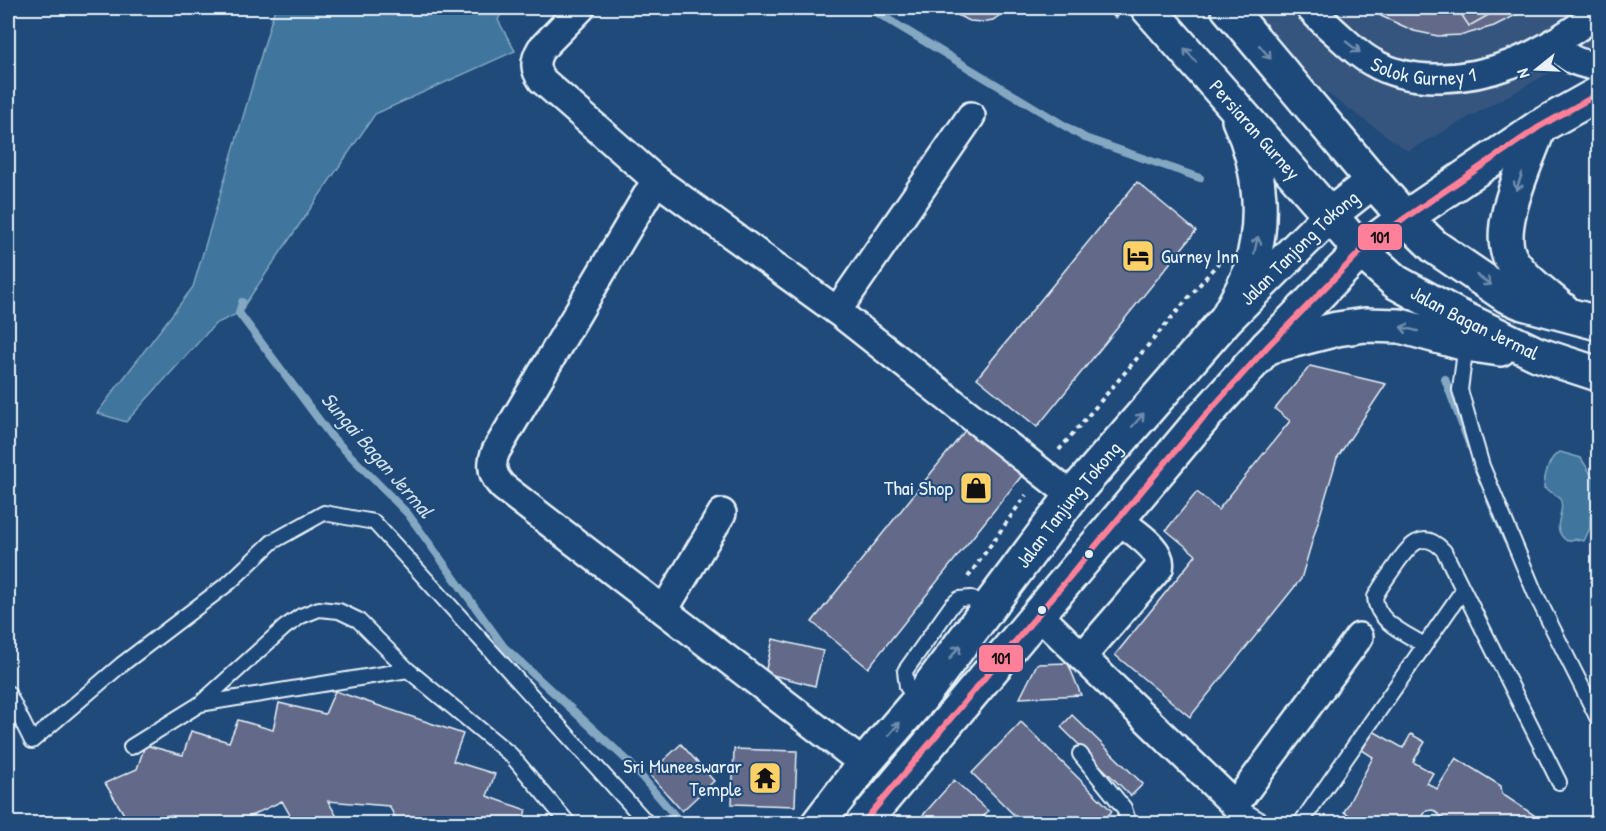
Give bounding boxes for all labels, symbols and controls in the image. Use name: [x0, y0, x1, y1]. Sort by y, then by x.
north arrow: [1507, 39, 1567, 99]
one-way arrow: [1345, 41, 1361, 54]
one-way arrow: [1258, 44, 1271, 60]
one-way arrow: [1183, 48, 1197, 63]
street label: Solok Gurney 1: [1366, 50, 1478, 91]
text: N: [1511, 66, 1535, 81]
street label: Persiaran Gurney: [1204, 73, 1307, 185]
one-way arrow: [1513, 173, 1524, 191]
street label: Jalan Tanjong Tokong: [1234, 183, 1364, 311]
line badge: 101: [1357, 223, 1403, 251]
text: 101: [1371, 226, 1390, 248]
one-way arrow: [1250, 235, 1262, 254]
hotel icon: Gurney Inn: [1120, 238, 1156, 274]
place label: Gurney Inn: [1161, 242, 1239, 269]
one-way arrow: [1475, 274, 1491, 286]
street label: Jalan Bagan Jermal: [1406, 279, 1544, 366]
one-way arrow: [1400, 322, 1419, 334]
water label: Sungai Bagan Jermal: [315, 386, 441, 525]
one-way arrow: [1131, 413, 1145, 428]
street label: Jalan Tanjung Tokong: [1009, 435, 1127, 573]
shop icon: Thai Shop: [958, 470, 994, 506]
place label: Thai Shop: [884, 474, 953, 501]
unlabelled marker: [1083, 548, 1095, 560]
unlabelled marker: [1036, 604, 1048, 616]
one-way arrow: [949, 644, 961, 660]
line badge: 101: [978, 644, 1024, 673]
text: 101: [992, 647, 1011, 669]
one-way arrow: [887, 722, 901, 737]
place label: Sri Muneeswarar Temple: [623, 752, 742, 802]
temple icon: Sri Muneeswarar Temple: [747, 760, 783, 796]

